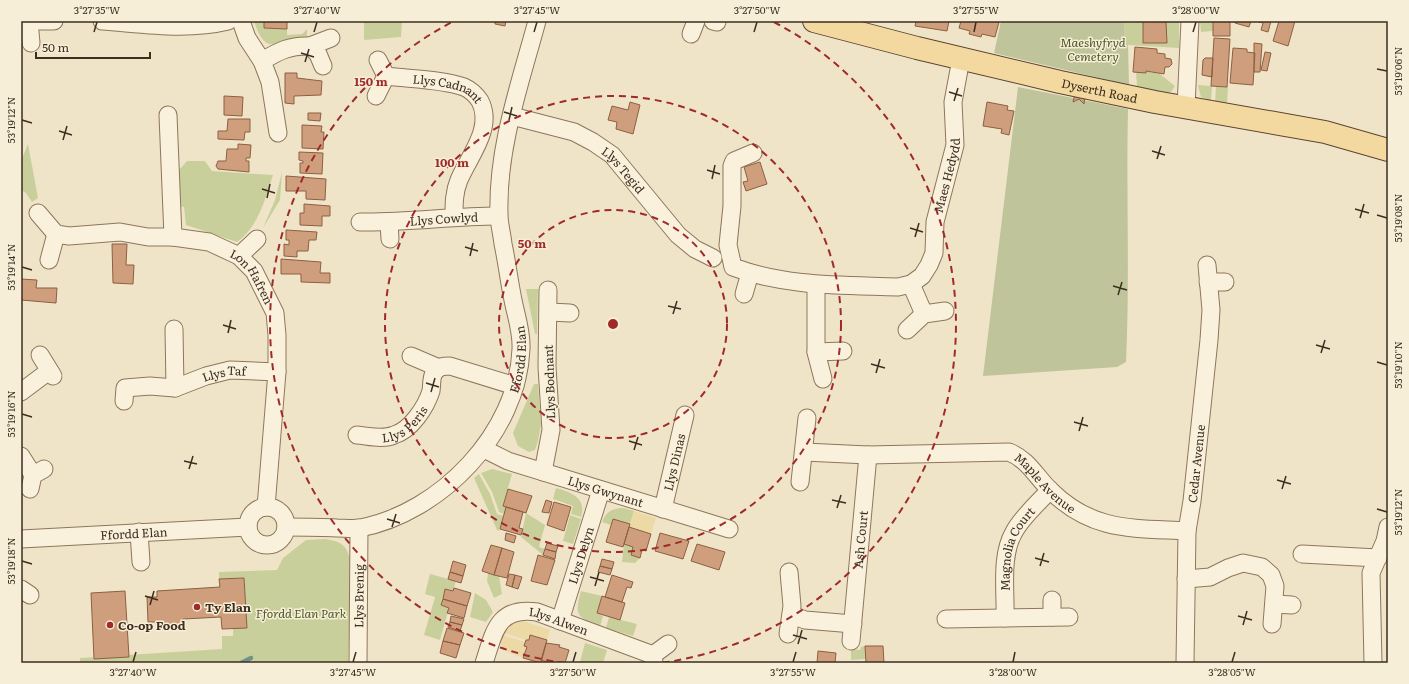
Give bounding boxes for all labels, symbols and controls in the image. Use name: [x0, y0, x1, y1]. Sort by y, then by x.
text: 3°27'35"W: [74, 2, 120, 17]
text: 3°27'40"W: [293, 2, 341, 17]
text: 3°27'45"W: [514, 2, 560, 17]
text: 3°27'50"W: [734, 2, 780, 17]
text: 3°27'55"W: [953, 2, 999, 17]
text: 3°28'00"W: [1172, 2, 1220, 17]
park label: Maeshyfryd Cemetery: [1060, 33, 1126, 65]
scale bar: [36, 34, 150, 60]
text: 50 m: [42, 38, 69, 56]
text: 53°19'06"N: [1390, 47, 1405, 95]
street label: Llys Cadnant: [412, 70, 488, 107]
text: 150 m: [354, 72, 388, 90]
street label: Dyserth Road: [1060, 74, 1140, 107]
text: 53°19'12"N: [3, 97, 18, 143]
street label: Maes Hedydd: [929, 137, 964, 215]
street label: Llys Tegid: [598, 142, 650, 198]
text: 100 m: [435, 153, 469, 171]
text: 53°19'08"N: [1390, 194, 1405, 242]
street label: Llys Cowlyd: [409, 207, 479, 230]
text: 50 m: [518, 234, 546, 252]
text: 53°19'14"N: [3, 244, 18, 290]
street label: Lon Hafren: [227, 244, 278, 307]
centre of rings: [606, 317, 620, 331]
street label: Ffordd Elan: [504, 324, 530, 395]
text: 53°19'10"N: [1390, 341, 1405, 389]
street label: Llys Bodnant: [539, 344, 559, 420]
street label: Llys Taf: [199, 361, 248, 386]
text: 53°19'16"N: [3, 390, 18, 438]
street label: Llys Peris: [381, 402, 432, 447]
street label: Cedar Avenue: [1183, 424, 1209, 504]
street label: Llys Dinas: [659, 431, 689, 493]
street label: Maple Avenue: [1011, 448, 1079, 517]
street label: Llys Gwynant: [565, 471, 646, 511]
text: 53°19'12"N: [1390, 489, 1405, 535]
street label: Magnolia Court: [996, 502, 1039, 591]
street label: Ash Court: [849, 510, 872, 569]
street label: Ffordd Elan: [100, 522, 168, 544]
street label: Llys Delyn: [563, 524, 598, 586]
text: 53°19'18"N: [3, 537, 18, 585]
street label: Llys Brenig: [349, 564, 368, 628]
place label: Ty Elan: [205, 598, 252, 616]
marker: Ty Elan: [192, 602, 202, 612]
street label: Llys Alwen: [528, 602, 591, 639]
park label: Ffordd Elan Park: [256, 604, 347, 622]
place label: Co-op Food: [118, 616, 186, 634]
marker: Co-op Food: [105, 620, 115, 630]
text: 3°27'40"W: [109, 664, 157, 679]
text: 3°27'45"W: [330, 664, 376, 679]
text: 3°27'50"W: [550, 664, 596, 679]
text: 3°27'55"W: [770, 664, 816, 679]
text: 3°28'00"W: [989, 664, 1037, 679]
text: 3°28'05"W: [1208, 664, 1256, 679]

